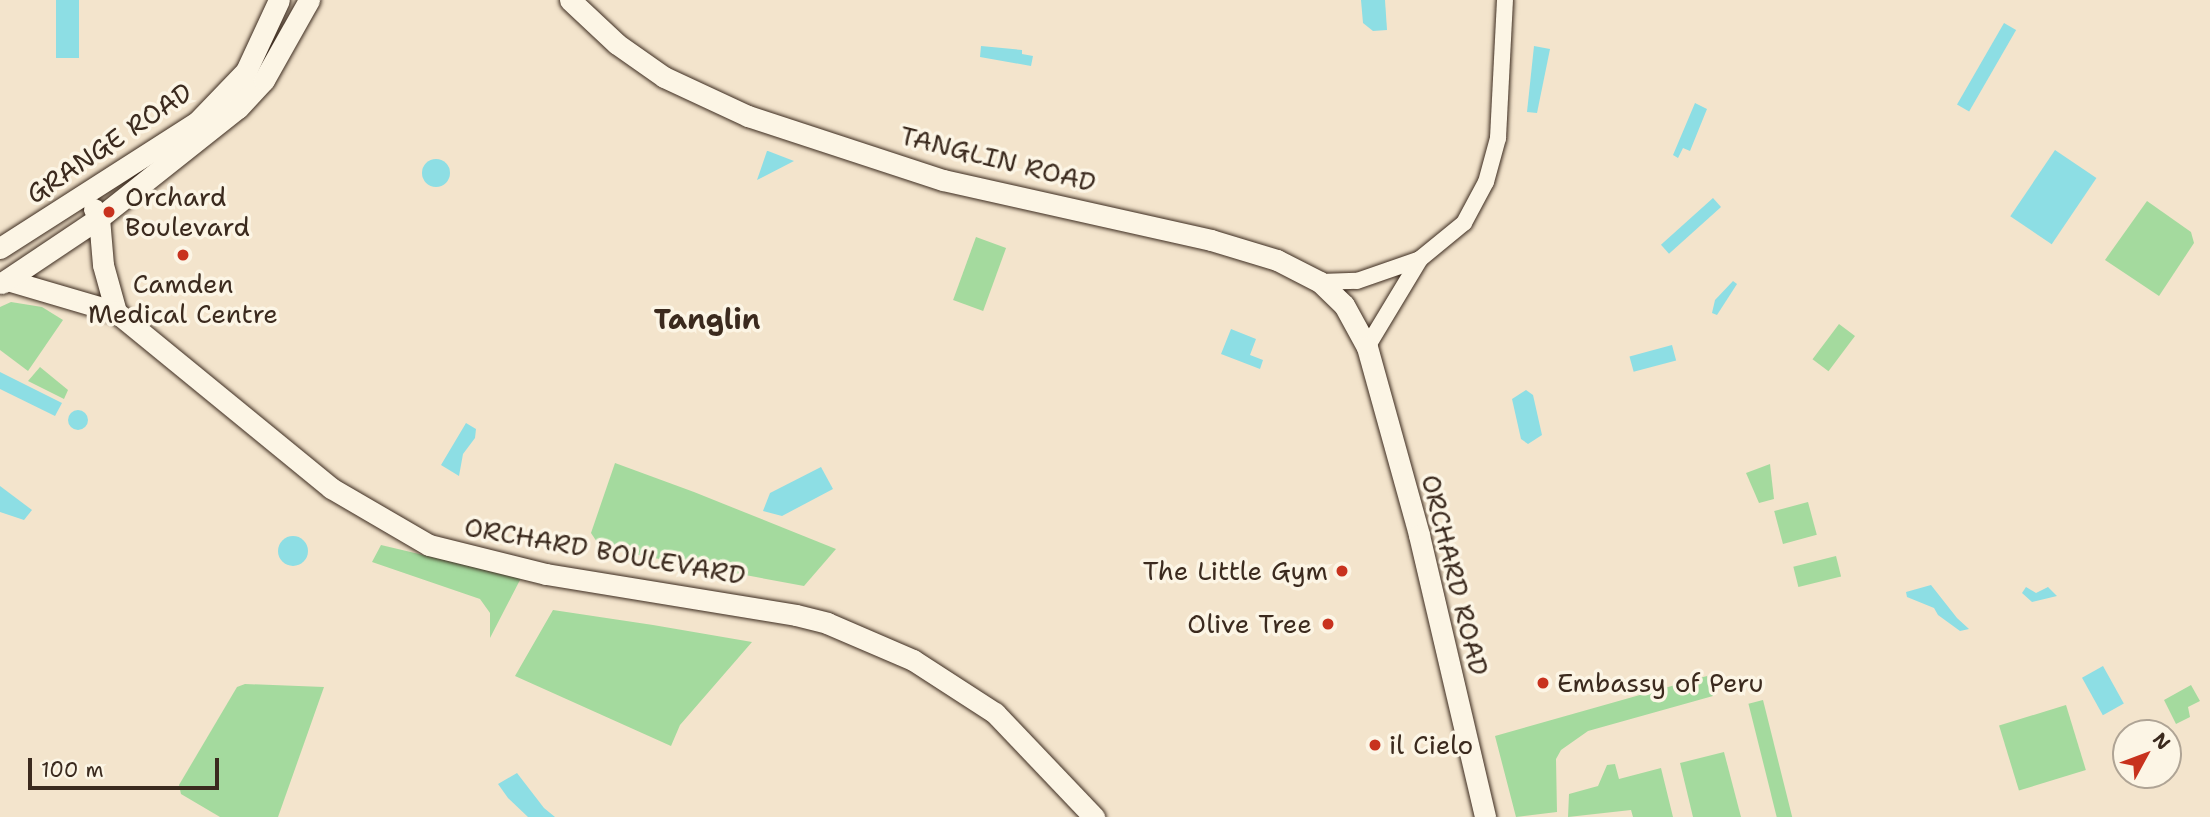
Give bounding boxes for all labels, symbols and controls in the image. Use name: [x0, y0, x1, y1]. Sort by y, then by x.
street label: GRANGE ROAD: [20, 76, 198, 210]
street label: TANGLIN ROAD: [897, 120, 1099, 198]
place label: Orchard Boulevard: [125, 181, 250, 242]
marker: Orchard Boulevard: [99, 202, 119, 222]
marker: Camden Medical Centre: [173, 245, 193, 265]
place label: Camden Medical Centre: [88, 268, 278, 330]
district label: Tanglin: [654, 302, 760, 336]
street label: ORCHARD ROAD: [1415, 471, 1495, 679]
street label: ORCHARD BOULEVARD: [462, 511, 748, 591]
place label: The Little Gym: [1143, 555, 1328, 587]
marker: The Little Gym: [1334, 563, 1350, 579]
place label: Olive Tree: [1187, 608, 1312, 640]
marker: Olive Tree: [1318, 614, 1338, 634]
place label: Embassy of Peru: [1557, 667, 1764, 699]
marker: Embassy of Peru: [1535, 675, 1551, 691]
north arrow: [2112, 719, 2182, 789]
text: N: [2147, 727, 2176, 755]
place label: il Cielo: [1389, 729, 1473, 761]
marker: il Cielo: [1367, 737, 1383, 753]
scale bar: [32, 744, 222, 788]
text: 100 m: [41, 756, 104, 784]

